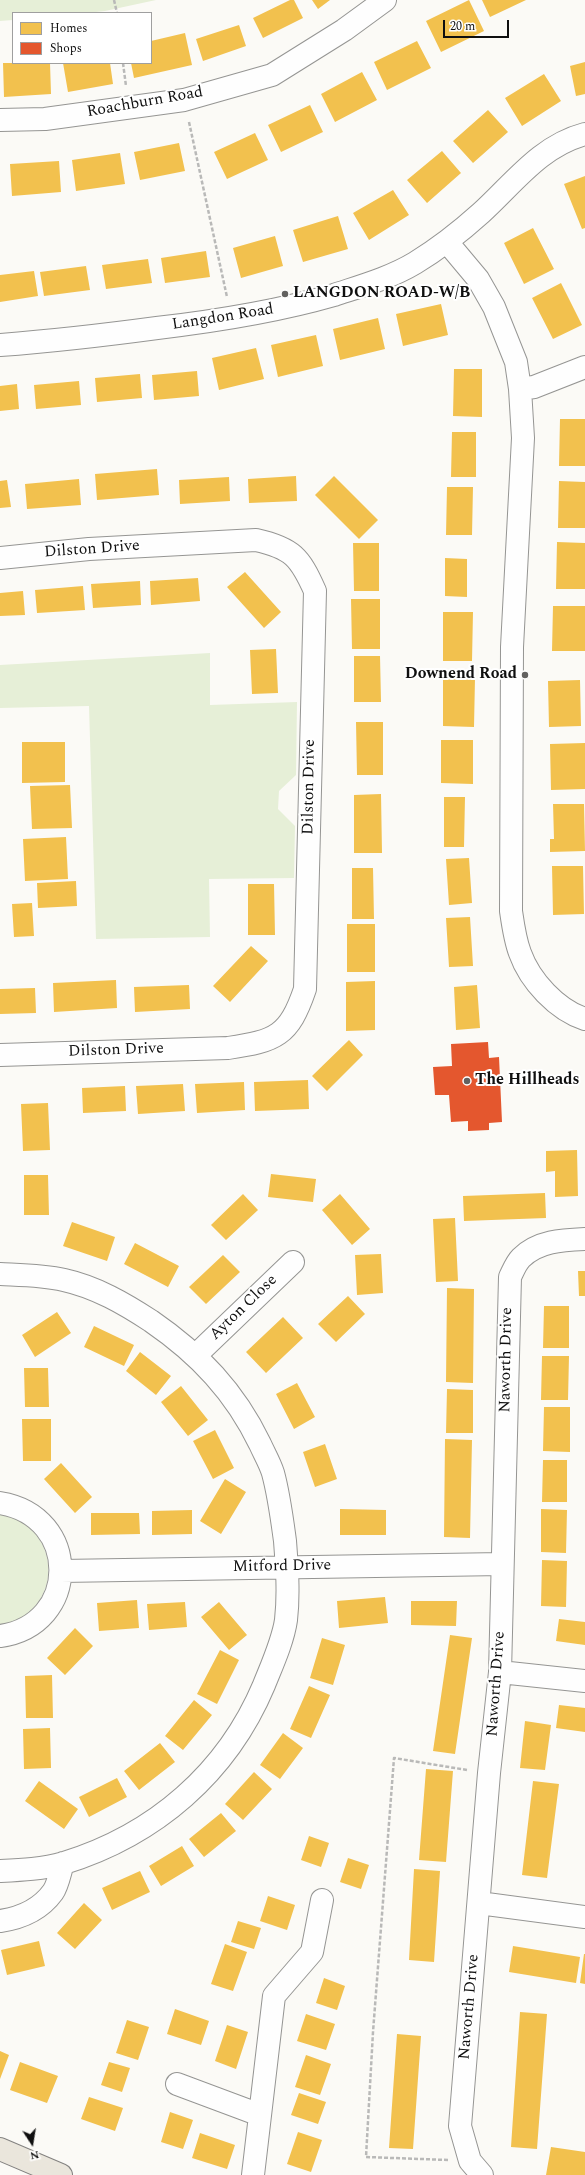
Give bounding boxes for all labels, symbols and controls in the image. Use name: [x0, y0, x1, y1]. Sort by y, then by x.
legend: [12, 12, 152, 64]
scale bar: [445, 12, 511, 38]
text: 20 m: [450, 17, 475, 36]
text: Homes: [50, 19, 88, 38]
text: Shops: [50, 39, 82, 58]
street label: Roachburn Road: [85, 83, 205, 123]
place label: LANGDON ROAD-W/B: [293, 284, 470, 304]
marker: LANGDON ROAD-W/B: [280, 289, 290, 299]
street label: Langdon Road: [171, 300, 275, 336]
street label: Dilston Drive: [44, 537, 140, 563]
place label: Downend Road: [405, 665, 517, 685]
marker: Downend Road: [520, 670, 530, 680]
street label: Dilston Drive: [300, 739, 320, 835]
street label: Dilston Drive: [68, 1040, 164, 1062]
place label: The Hillheads: [475, 1071, 580, 1091]
marker: The Hillheads: [462, 1076, 472, 1086]
street label: Ayton Close: [206, 1271, 282, 1345]
street label: Naworth Drive: [496, 1307, 518, 1413]
street label: Mitford Drive: [233, 1557, 331, 1577]
street label: Naworth Drive: [484, 1631, 510, 1737]
street label: Naworth Drive: [456, 1954, 484, 2060]
north arrow: [12, 2123, 52, 2163]
text: N: [28, 2146, 41, 2164]

